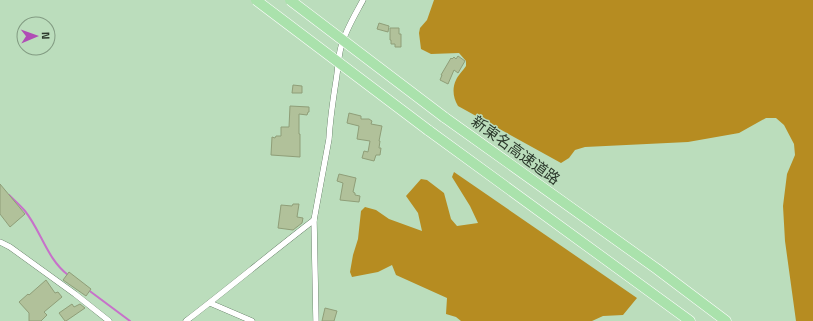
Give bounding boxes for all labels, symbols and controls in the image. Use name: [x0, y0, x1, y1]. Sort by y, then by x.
north arrow: [16, 16, 56, 56]
text: N: [38, 32, 54, 40]
street label: 新東名高速道路: [467, 110, 565, 190]

